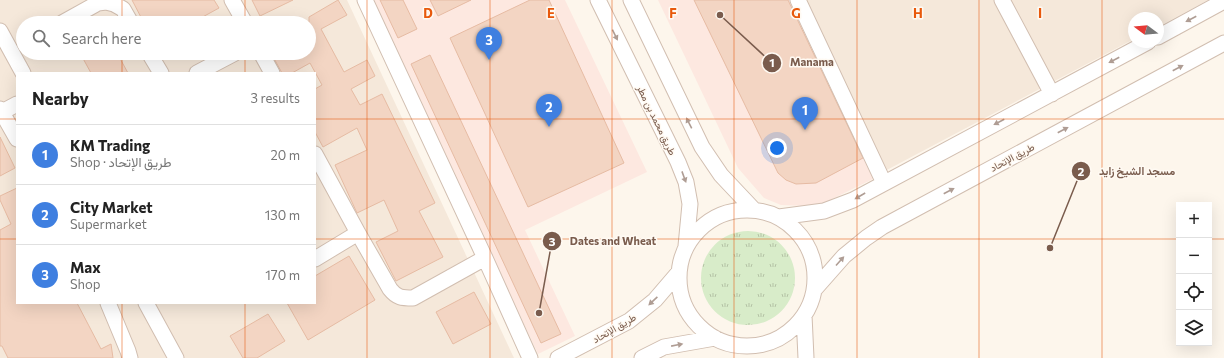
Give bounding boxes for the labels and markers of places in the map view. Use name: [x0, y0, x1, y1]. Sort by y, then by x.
pin: 3: [476, 27, 502, 60]
callout: Manama: [762, 51, 842, 74]
pin: 2: [536, 94, 562, 127]
pin: 1: [792, 97, 818, 130]
callout: مسجد الشيخ زايد: [1071, 160, 1183, 183]
callout: Dates and Wheat: [542, 230, 664, 253]

